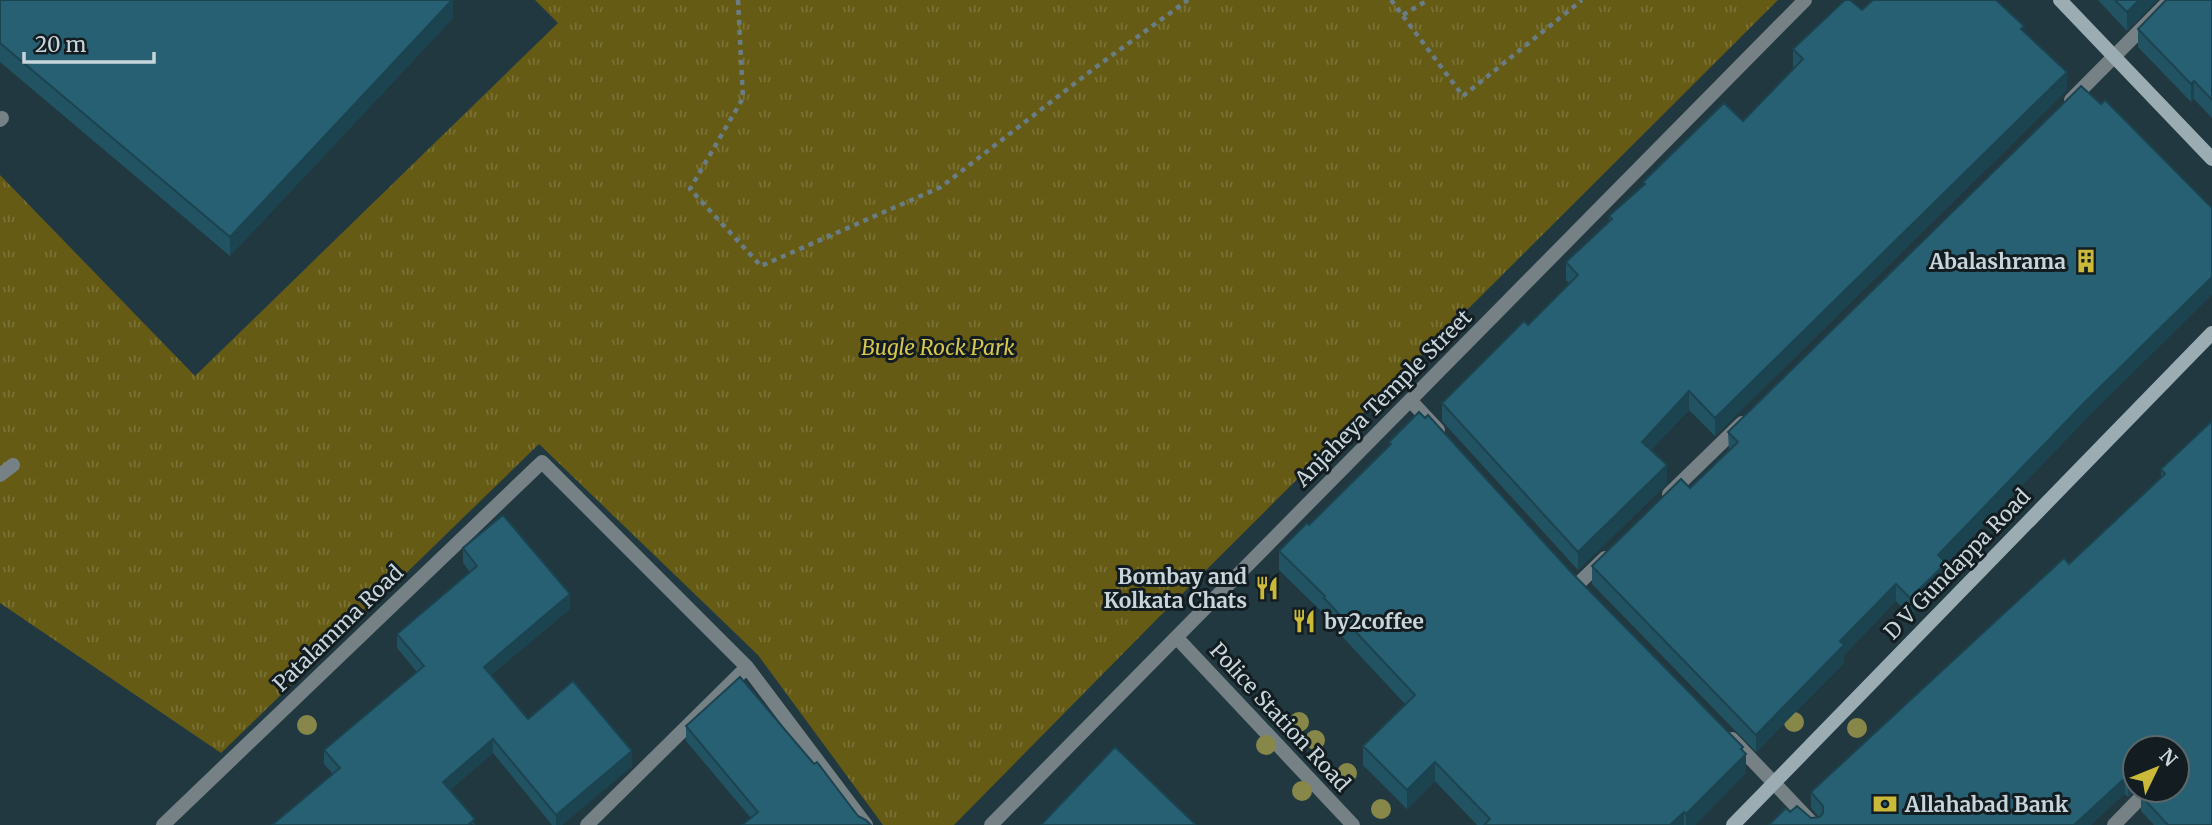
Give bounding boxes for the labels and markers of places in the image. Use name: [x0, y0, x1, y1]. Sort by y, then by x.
building icon: Abalashrama: [2072, 247, 2100, 275]
place label: Abalashrama: [1928, 248, 2066, 275]
place label: Bombay and Kolkata Chats: [1104, 563, 1247, 614]
restaurant icon: Bombay and Kolkata Chats: [1253, 574, 1281, 602]
restaurant icon: by2coffee: [1290, 607, 1318, 635]
place label: by2coffee: [1324, 608, 1424, 635]
bank icon: Allahabad Bank: [1871, 790, 1899, 818]
place label: Allahabad Bank: [1904, 791, 2069, 818]

